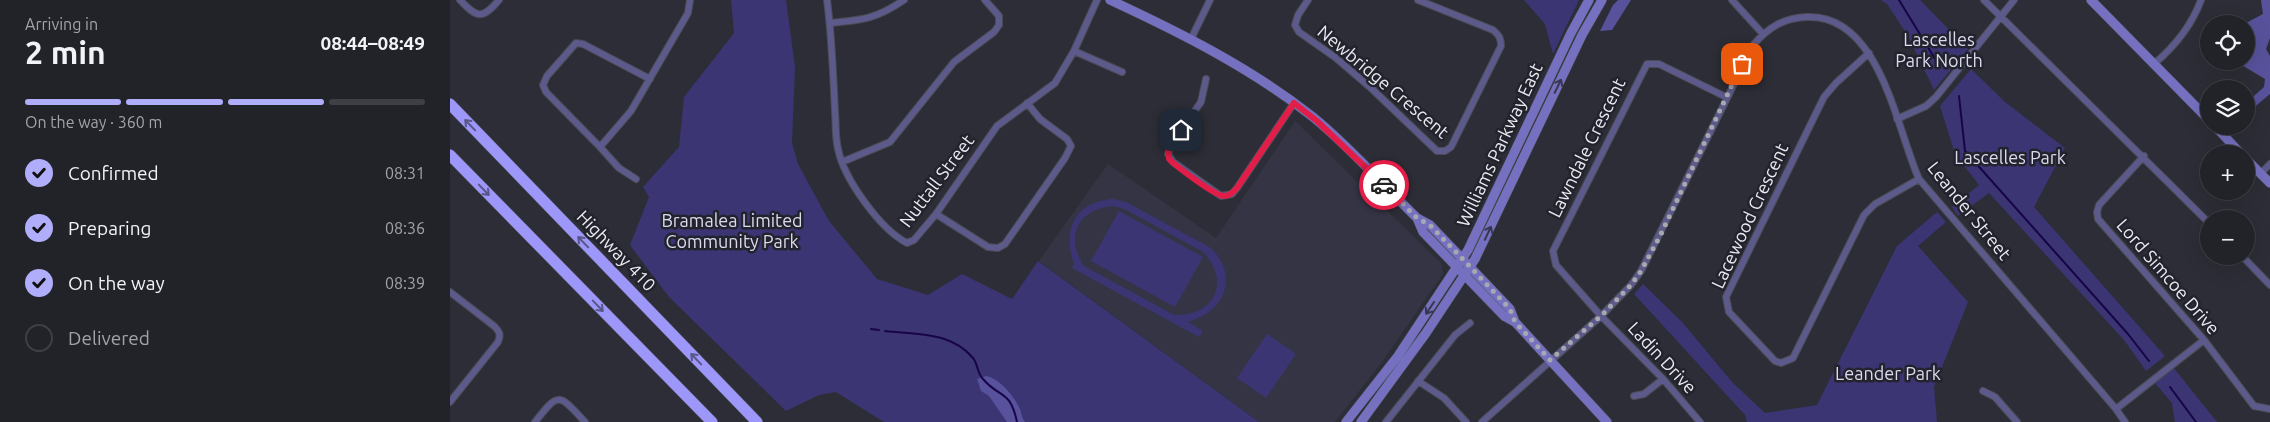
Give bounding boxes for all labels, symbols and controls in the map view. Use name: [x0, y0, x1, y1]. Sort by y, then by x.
text: Arriving in: [25, 15, 98, 33]
map controls: [2200, 15, 2255, 265]
button: locate: [2200, 15, 2255, 70]
street label: Newbridge Crescent: [1314, 21, 1453, 142]
park label: Lascelles Park North: [1895, 29, 1983, 70]
text: 08:44–08:49: [320, 32, 425, 54]
text: 2 min: [25, 34, 106, 70]
pin: [1721, 43, 1763, 85]
icon: bag: [1728, 50, 1756, 78]
street label: Williams Parkway East: [1452, 60, 1546, 229]
street label: Lawndale Crescent: [1544, 75, 1628, 220]
one-way arrow: [1553, 79, 1563, 94]
button: layers: [2200, 80, 2255, 135]
pin: [1160, 109, 1202, 151]
text: On the way · 360 m: [25, 113, 162, 131]
icon: home: [1167, 116, 1195, 144]
one-way arrow: [464, 118, 476, 131]
street label: Nuttall Street: [895, 130, 977, 230]
street label: Lacewood Crescent: [1707, 140, 1791, 291]
button: +: [2200, 145, 2255, 200]
park label: Lascelles Park: [1954, 147, 2066, 167]
street label: Leander Street: [1924, 157, 2015, 263]
icon: check: [25, 159, 53, 187]
courier: [1359, 160, 1409, 210]
text: Confirmed: [68, 162, 159, 184]
text: 08:31: [385, 164, 425, 182]
icon: car: [1370, 171, 1398, 199]
one-way arrow: [478, 183, 490, 196]
street label: Highway 410: [573, 206, 660, 295]
park label: Bramalea Limited Community Park: [661, 210, 803, 251]
button: −: [2200, 210, 2255, 265]
icon: check: [25, 214, 53, 242]
street label: Lord Simcoe Drive: [2113, 215, 2224, 338]
text: Preparing: [68, 217, 152, 239]
text: 08:36: [385, 219, 425, 237]
one-way arrow: [1484, 226, 1493, 241]
one-way arrow: [577, 235, 589, 248]
icon: check: [25, 269, 53, 297]
text: On the way: [68, 272, 165, 294]
text: 08:39: [385, 274, 425, 292]
one-way arrow: [592, 299, 604, 312]
one-way arrow: [1425, 301, 1435, 315]
street label: Ladin Drive: [1625, 317, 1701, 397]
text: Delivered: [68, 327, 150, 349]
one-way arrow: [690, 352, 702, 365]
park label: Leander Park: [1835, 363, 1941, 383]

